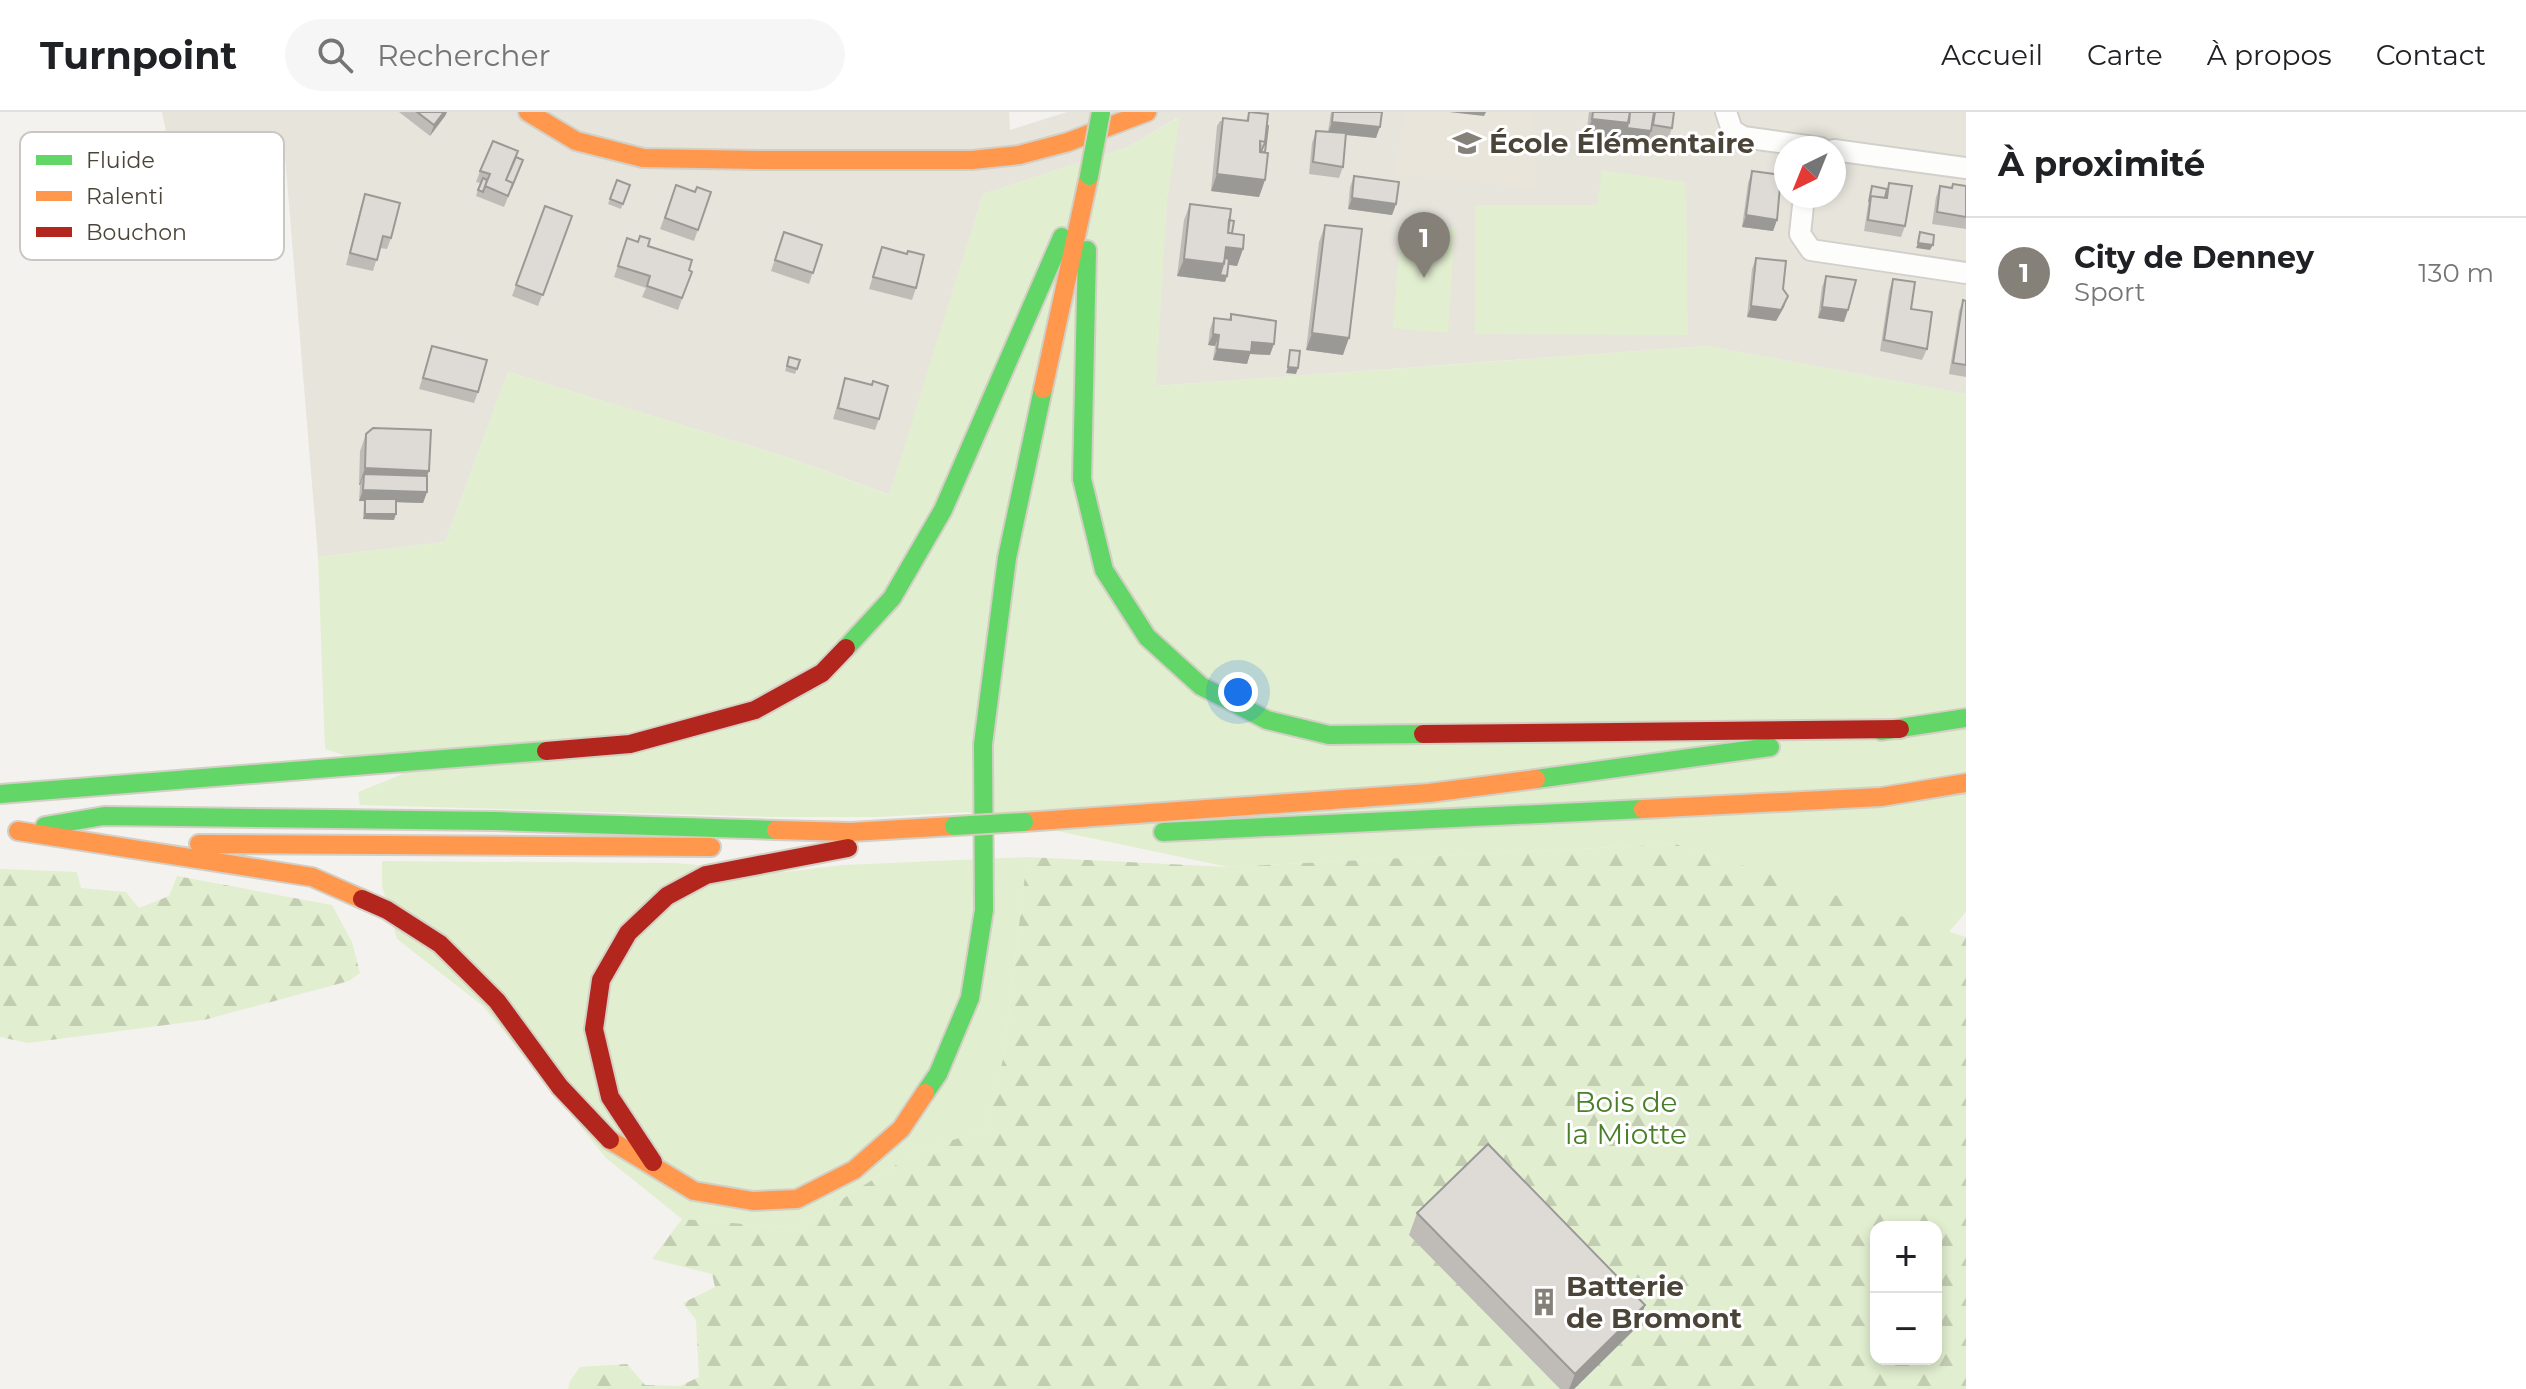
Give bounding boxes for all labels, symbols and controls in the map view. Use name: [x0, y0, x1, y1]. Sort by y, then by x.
search box: [285, 19, 845, 91]
text: Turnpoint: [40, 32, 237, 79]
icon: search: [313, 33, 357, 77]
text: Rechercher: [377, 37, 551, 74]
text: Accueil: [1941, 38, 2043, 72]
text: Carte: [2087, 38, 2163, 72]
text: À propos: [2207, 38, 2332, 72]
text: Contact: [2376, 38, 2486, 72]
place label: École Élémentaire: [1489, 126, 1755, 160]
school or university icon: École Élémentaire: [1452, 128, 1482, 158]
legend: [20, 132, 284, 260]
north arrow: [1774, 136, 1846, 208]
text: À proximité: [1998, 143, 2205, 185]
text: Fluide: [86, 147, 155, 174]
text: Ralenti: [86, 183, 164, 210]
pin: 1: [1398, 212, 1450, 278]
text: Bouchon: [86, 219, 187, 246]
text: City de Denney: [2074, 239, 2314, 276]
text: 1: [2019, 257, 2029, 289]
text: 130 m: [2418, 257, 2494, 289]
text: Sport: [2074, 276, 2145, 308]
your location: [1218, 672, 1258, 712]
park label: Bois de la Miotte: [1565, 1085, 1687, 1151]
map controls: [1870, 1221, 1942, 1365]
button: +: [1870, 1221, 1942, 1293]
place label: Batterie de Bromont: [1566, 1269, 1742, 1335]
building icon: Batterie de Bromont: [1529, 1287, 1559, 1317]
button: −: [1870, 1293, 1942, 1365]

